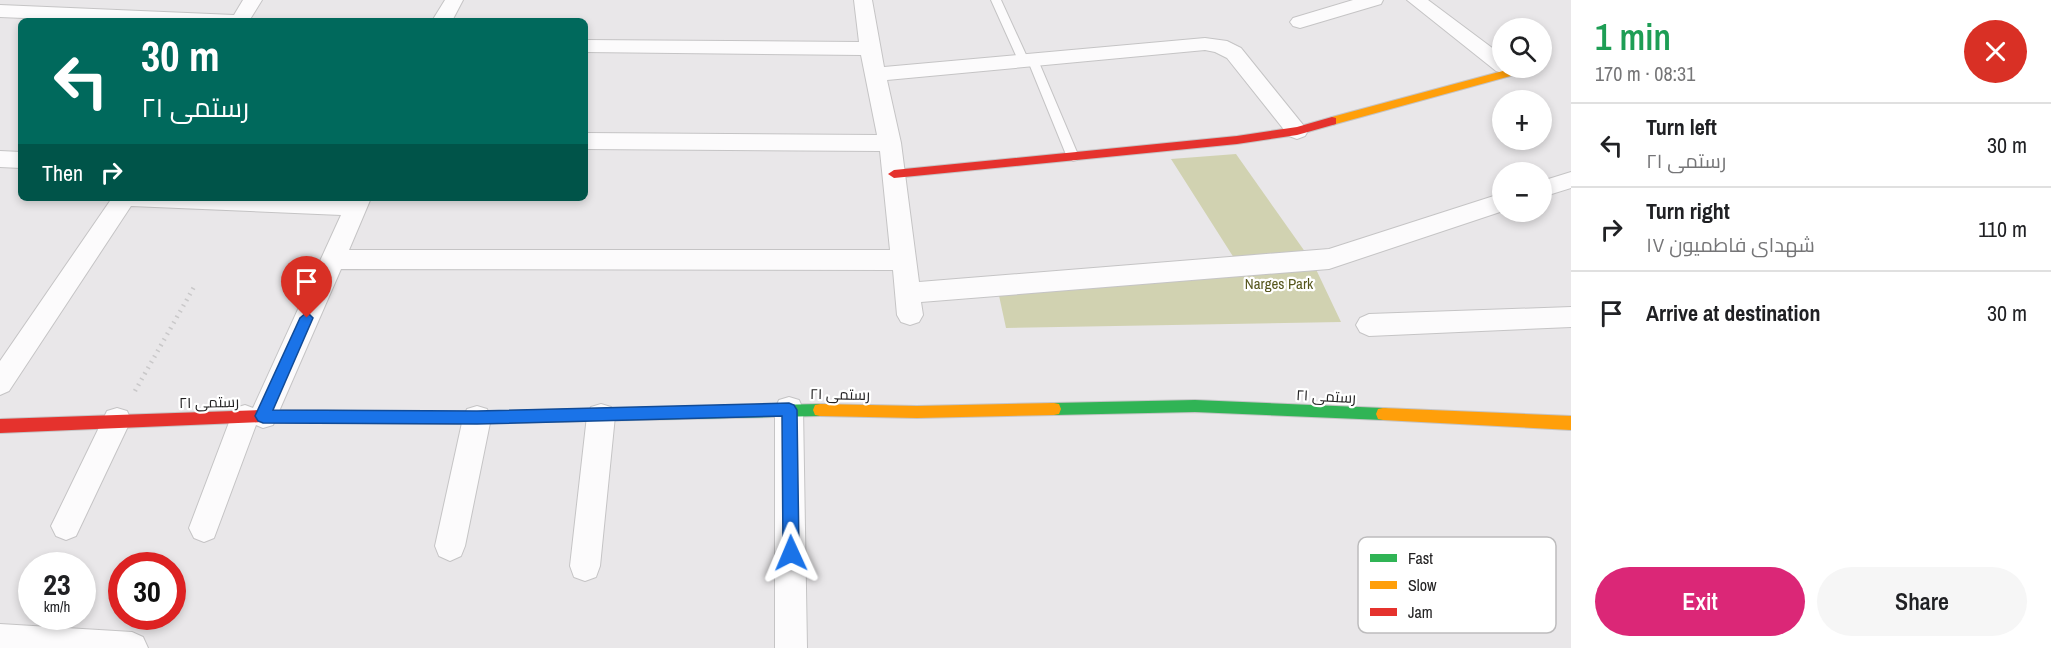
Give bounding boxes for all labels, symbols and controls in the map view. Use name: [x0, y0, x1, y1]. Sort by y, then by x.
text: 1 min: [1595, 13, 1671, 61]
map controls: [1492, 18, 1552, 222]
button: search: [1492, 18, 1552, 78]
button: close: [1964, 20, 2027, 83]
text: 30 m: [141, 28, 220, 84]
icon: left: [42, 42, 120, 120]
text: 170 m · 08:31: [1595, 60, 1695, 87]
text: رستمی ۲۱: [141, 89, 249, 125]
button: +: [1492, 90, 1552, 150]
text: Turn left: [1646, 112, 1717, 142]
icon: left: [1595, 129, 1628, 162]
text: 30 m: [1987, 130, 2027, 160]
text: رستمی ۲۱: [1646, 147, 1726, 174]
icon: right: [95, 156, 128, 189]
text: Then: [42, 158, 83, 188]
button: −: [1492, 162, 1552, 222]
text: Turn right: [1646, 196, 1730, 226]
icon: right: [1595, 213, 1628, 246]
text: 110 m: [1978, 214, 2027, 244]
text: شهدای فاطمیون ۱۷: [1646, 231, 1815, 258]
pin: [281, 256, 332, 318]
icon: arrive: [290, 265, 323, 298]
park label: Narges Park: [1245, 273, 1314, 294]
icon: arrive: [1595, 297, 1628, 330]
text: Arrive at destination: [1646, 298, 1820, 328]
text: 30 m: [1987, 298, 2027, 328]
street label: رستمی ۲۱: [810, 383, 870, 405]
street label: رستمی ۲۱: [1295, 384, 1357, 408]
street label: رستمی ۲۱: [179, 391, 239, 413]
position arrow: [759, 521, 823, 585]
legend: [1358, 537, 1556, 633]
text: Fast: [1408, 547, 1433, 569]
speed limit sign: 30: [108, 552, 186, 630]
text: 23: [43, 564, 71, 604]
button: Exit: [1595, 567, 1805, 636]
button: Share: [1817, 567, 2027, 636]
text: Slow: [1408, 574, 1437, 596]
text: km/h: [44, 596, 70, 617]
text: Jam: [1408, 601, 1433, 623]

